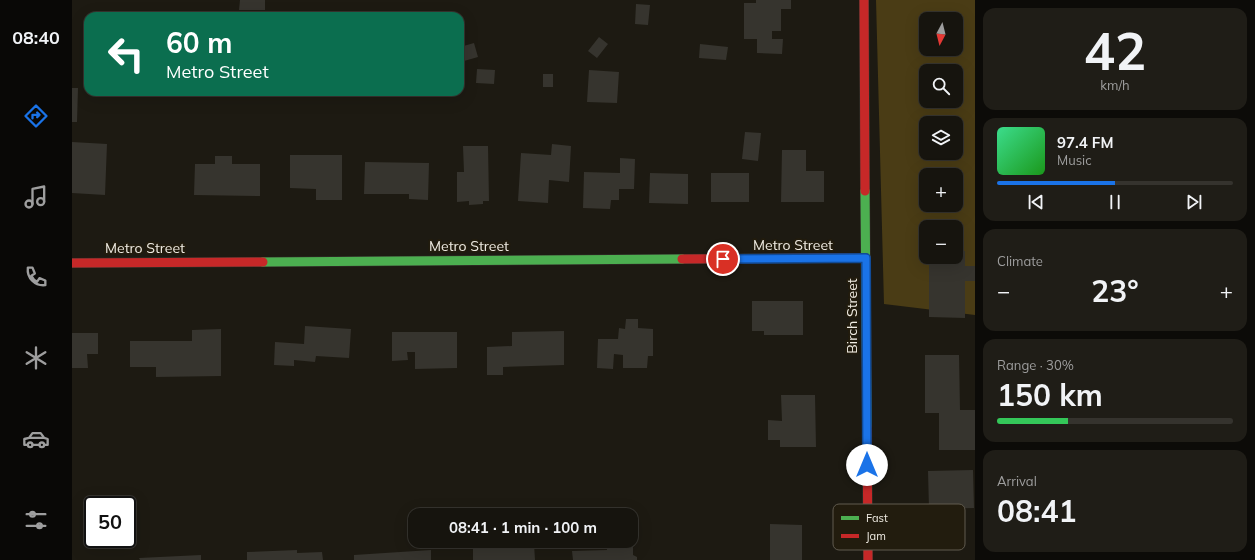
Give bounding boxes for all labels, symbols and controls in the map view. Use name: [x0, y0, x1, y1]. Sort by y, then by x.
north arrow: [919, 12, 963, 56]
map controls: [919, 12, 963, 264]
text: 42: [1084, 18, 1146, 83]
text: 60 m: [166, 25, 232, 60]
text: 08:40: [12, 26, 60, 49]
icon: left: [100, 28, 152, 80]
text: Metro Street: [166, 60, 269, 83]
button: search: [919, 64, 963, 108]
text: km/h: [1100, 77, 1130, 93]
icon: directions: [22, 102, 50, 130]
button: layers: [919, 116, 963, 160]
text: 97.4 FM: [1057, 133, 1113, 152]
text: Music: [1057, 152, 1092, 168]
button: +: [919, 168, 963, 212]
icon: music: [22, 183, 50, 211]
icon: previous: [1025, 191, 1047, 213]
icon: pause: [1104, 191, 1126, 213]
icon: next: [1183, 191, 1205, 213]
button: −: [919, 220, 963, 264]
street label: Metro Street: [753, 236, 833, 254]
street label: Metro Street: [429, 237, 509, 255]
street label: Metro Street: [105, 239, 185, 257]
pin: [706, 242, 740, 276]
icon: arrive: [712, 248, 734, 270]
text: Climate: [997, 253, 1043, 269]
icon: phone: [22, 263, 50, 291]
text: 23°: [1091, 272, 1139, 310]
text: −: [997, 277, 1010, 305]
text: +: [1220, 277, 1233, 305]
street label: Birch Street: [843, 278, 861, 354]
icon: climate: [22, 344, 50, 372]
text: Range · 30%: [997, 357, 1074, 373]
text: 150 km: [997, 376, 1103, 414]
icon: car: [22, 425, 50, 453]
position arrow: [846, 444, 888, 486]
text: Arrival: [997, 473, 1037, 489]
text: 08:41: [997, 492, 1076, 530]
speed limit sign: 50: [84, 496, 136, 548]
legend: [833, 504, 965, 550]
icon: filters: [22, 506, 50, 534]
text: Fast: [866, 511, 888, 525]
text: 08:41 · 1 min · 100 m: [449, 518, 597, 537]
text: Jam: [866, 529, 886, 543]

